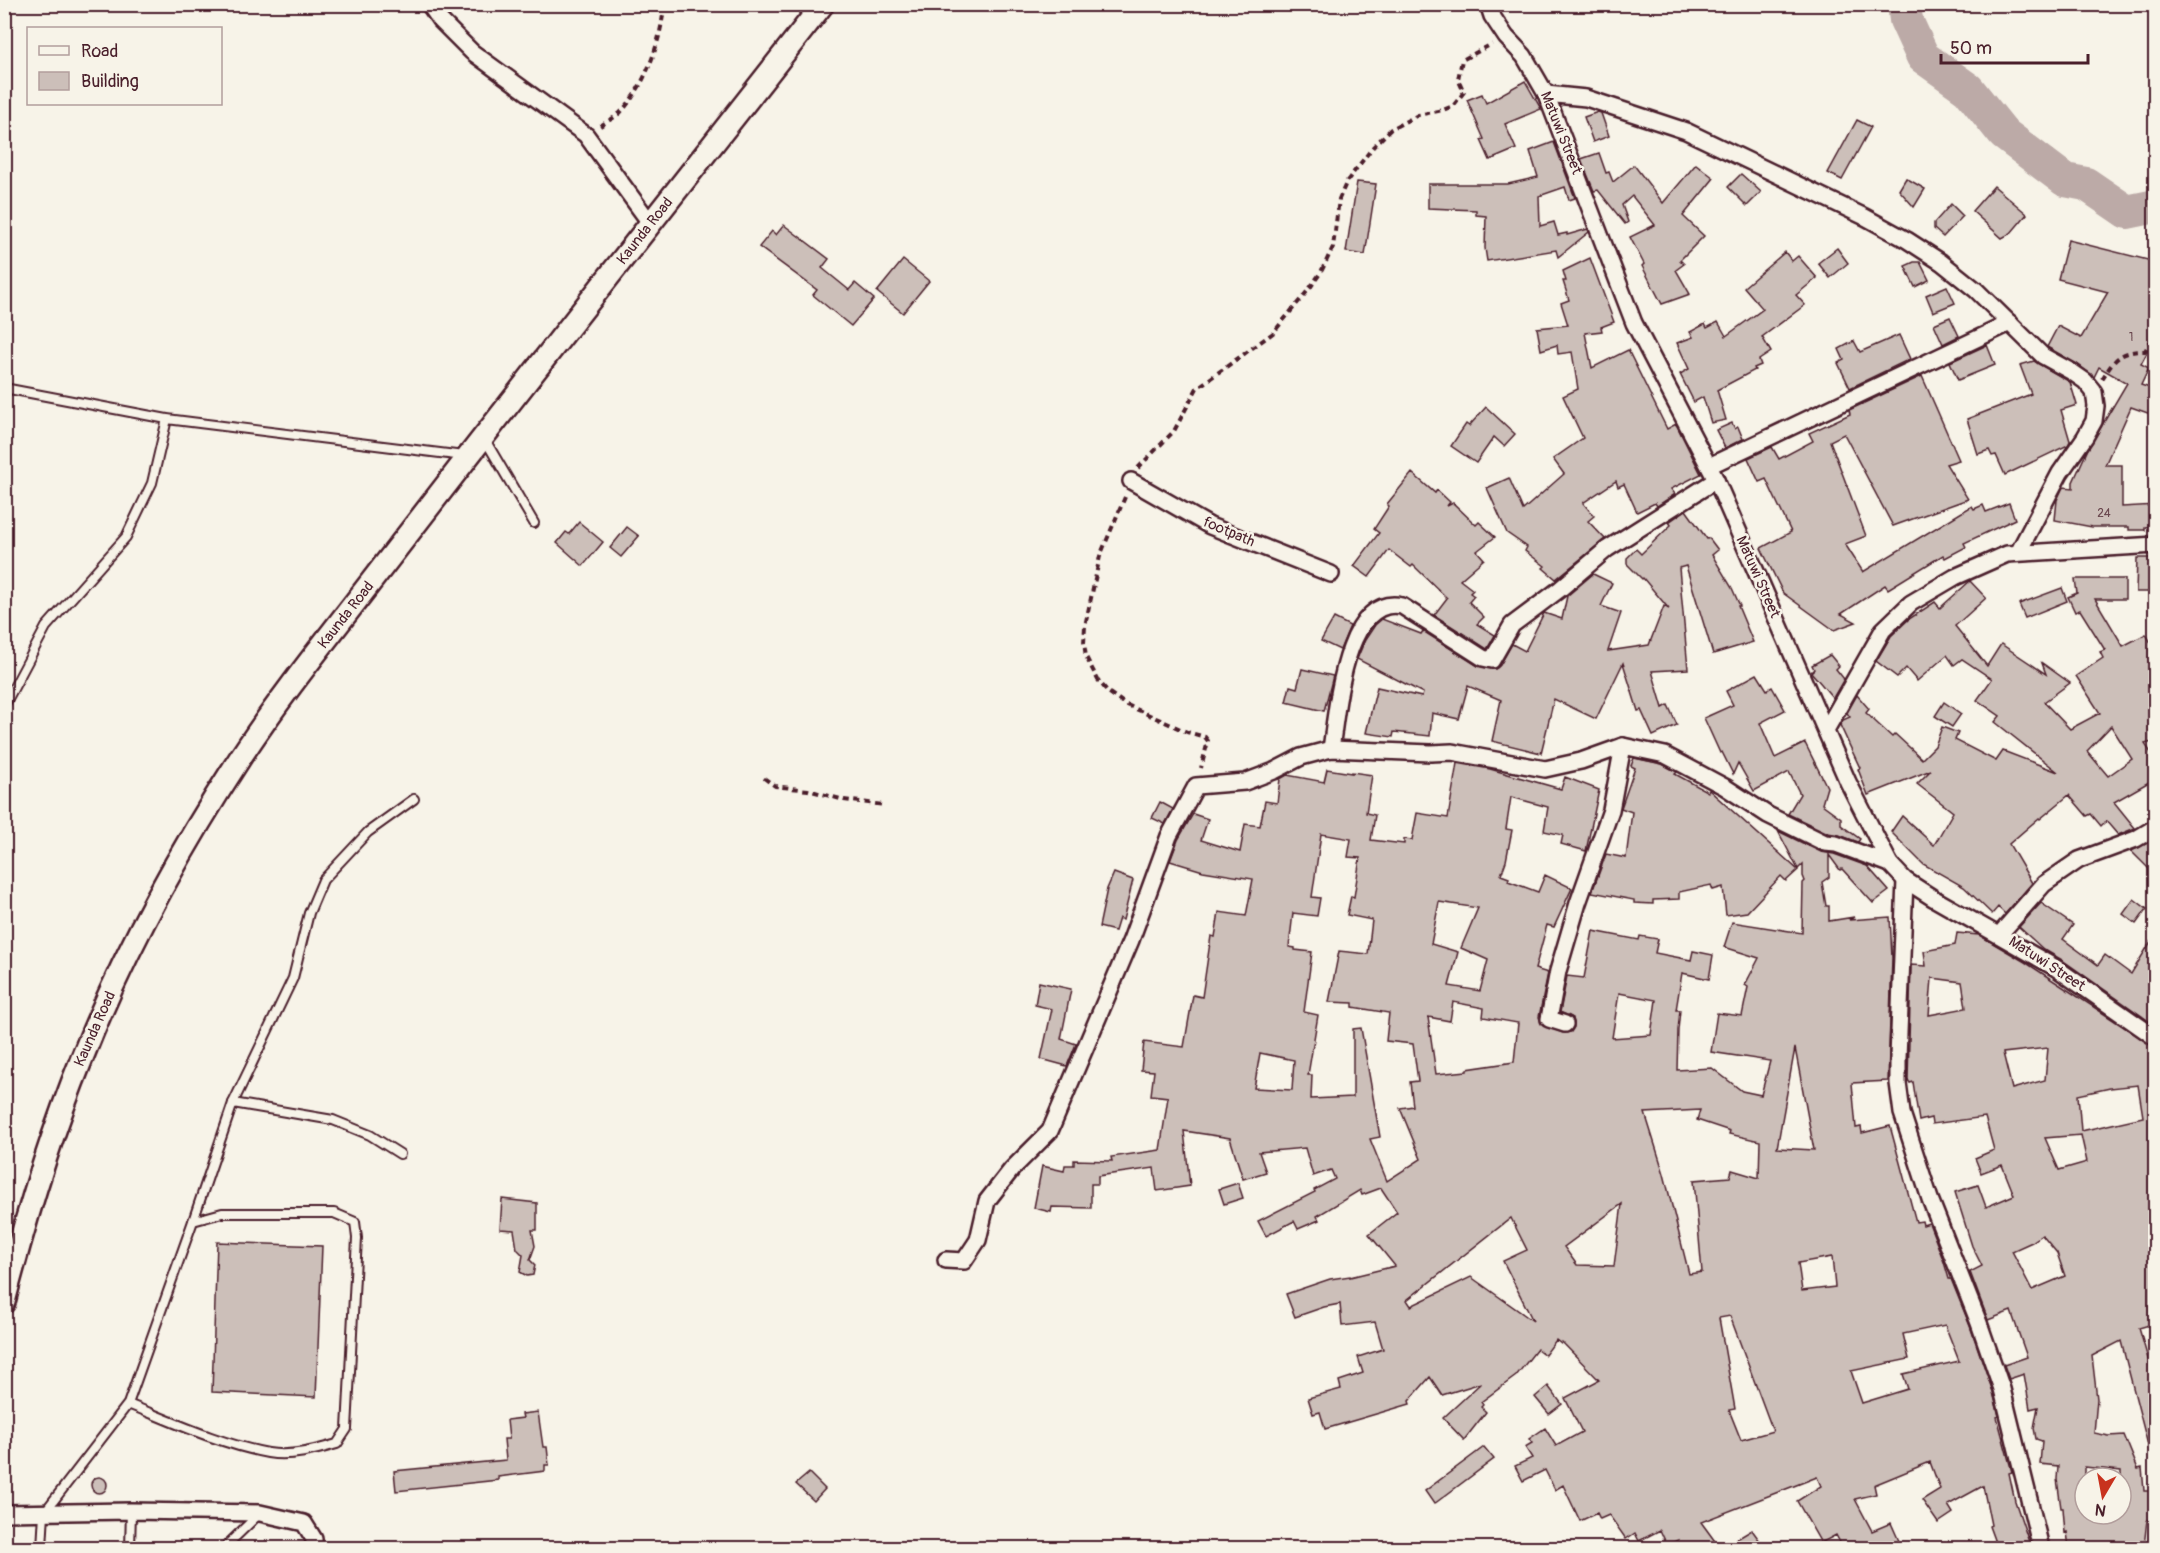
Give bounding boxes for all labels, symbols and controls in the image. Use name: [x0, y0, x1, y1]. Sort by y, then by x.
legend: [27, 27, 222, 105]
scale bar: [1941, 27, 2088, 65]
text: 50 m: [1950, 37, 1992, 60]
text: Road: [81, 40, 118, 63]
text: Building: [81, 70, 139, 93]
street label: Matuwi Street: [1536, 89, 1587, 178]
street label: Kaunda Road: [613, 193, 677, 269]
house number: 1: [2129, 330, 2133, 345]
house number: 24: [2097, 506, 2111, 521]
street label: footpath: [1200, 513, 1258, 551]
street label: Matuwi Street: [1731, 533, 1785, 622]
street label: Kaunda Road: [314, 577, 378, 653]
street label: Matuwi Street: [2005, 932, 2090, 996]
street label: Kaunda Road: [70, 988, 120, 1070]
north arrow: [2073, 1466, 2133, 1526]
text: N: [2093, 1499, 2108, 1521]

